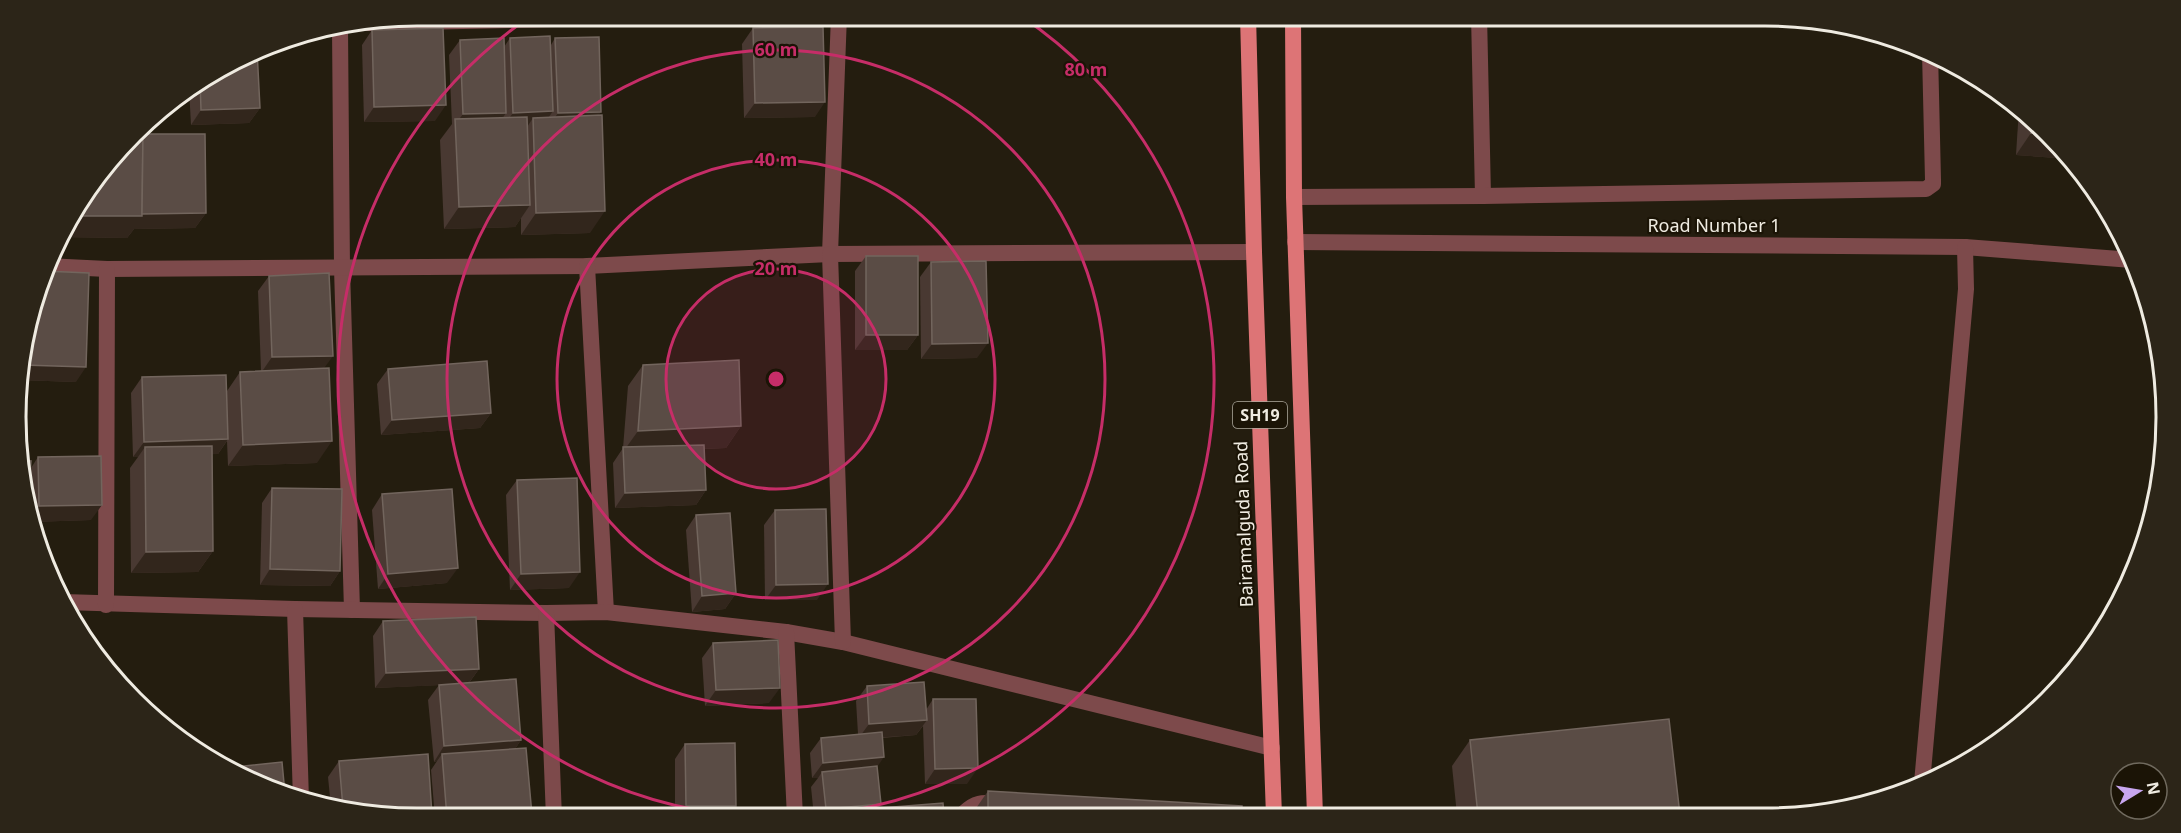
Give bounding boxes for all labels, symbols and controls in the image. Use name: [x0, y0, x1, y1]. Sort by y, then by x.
text: 60 m: [755, 37, 797, 61]
text: 80 m: [1065, 57, 1107, 81]
text: 40 m: [755, 147, 797, 171]
street label: Road Number 1: [1647, 213, 1781, 237]
text: 20 m: [755, 256, 797, 280]
centre of rings: [766, 369, 786, 389]
road number: SH19: [1233, 402, 1287, 428]
street label: Bairamalguda Road: [1228, 440, 1258, 608]
north arrow: [2109, 761, 2169, 821]
text: N: [2142, 780, 2166, 797]

